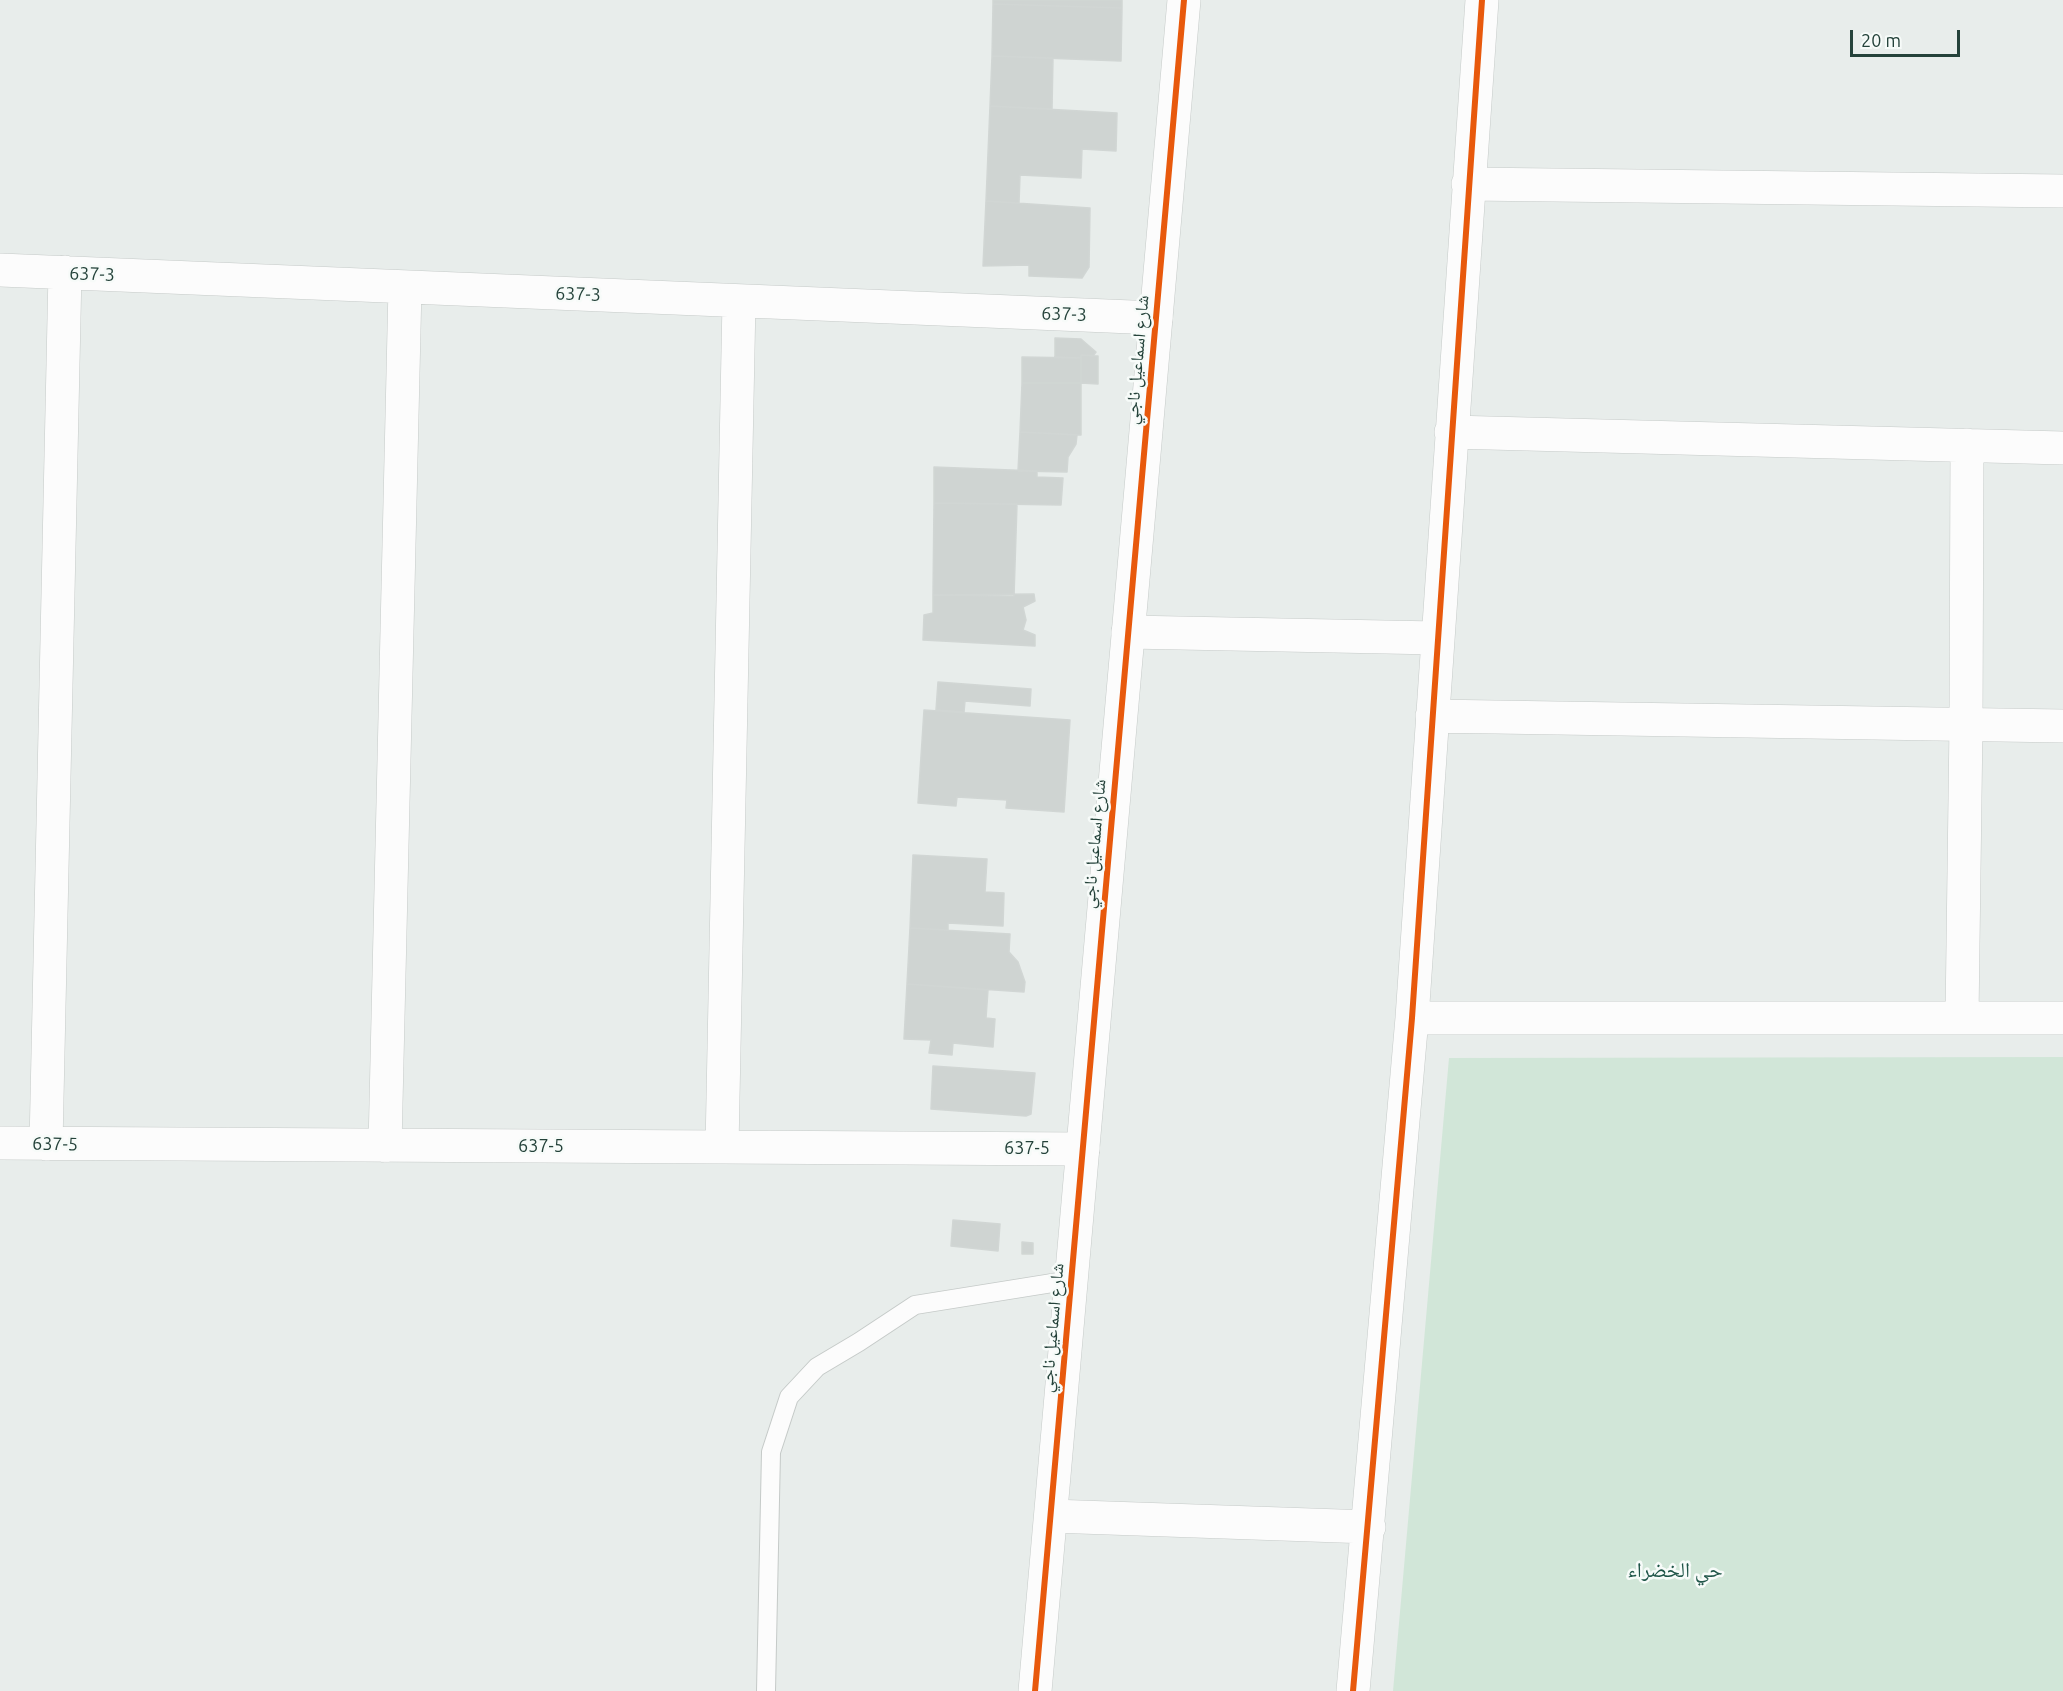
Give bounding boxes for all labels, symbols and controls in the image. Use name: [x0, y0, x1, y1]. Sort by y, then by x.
scale bar: [1853, 18, 1962, 56]
text: 20 m: [1861, 30, 1901, 50]
street label: 637-3: [69, 262, 115, 286]
street label: 637-3: [555, 282, 601, 306]
street label: شارع اسماعيل ناجي: [1121, 294, 1153, 426]
street label: 637-3: [1041, 302, 1087, 326]
street label: شارع اسماعيل ناجي: [1078, 778, 1110, 910]
street label: 637-5: [32, 1133, 78, 1155]
street label: 637-5: [518, 1135, 564, 1157]
street label: 637-5: [1004, 1137, 1050, 1159]
street label: شارع اسماعيل ناجي: [1036, 1262, 1068, 1394]
district label: حي الخضراء: [1627, 1557, 1723, 1583]

